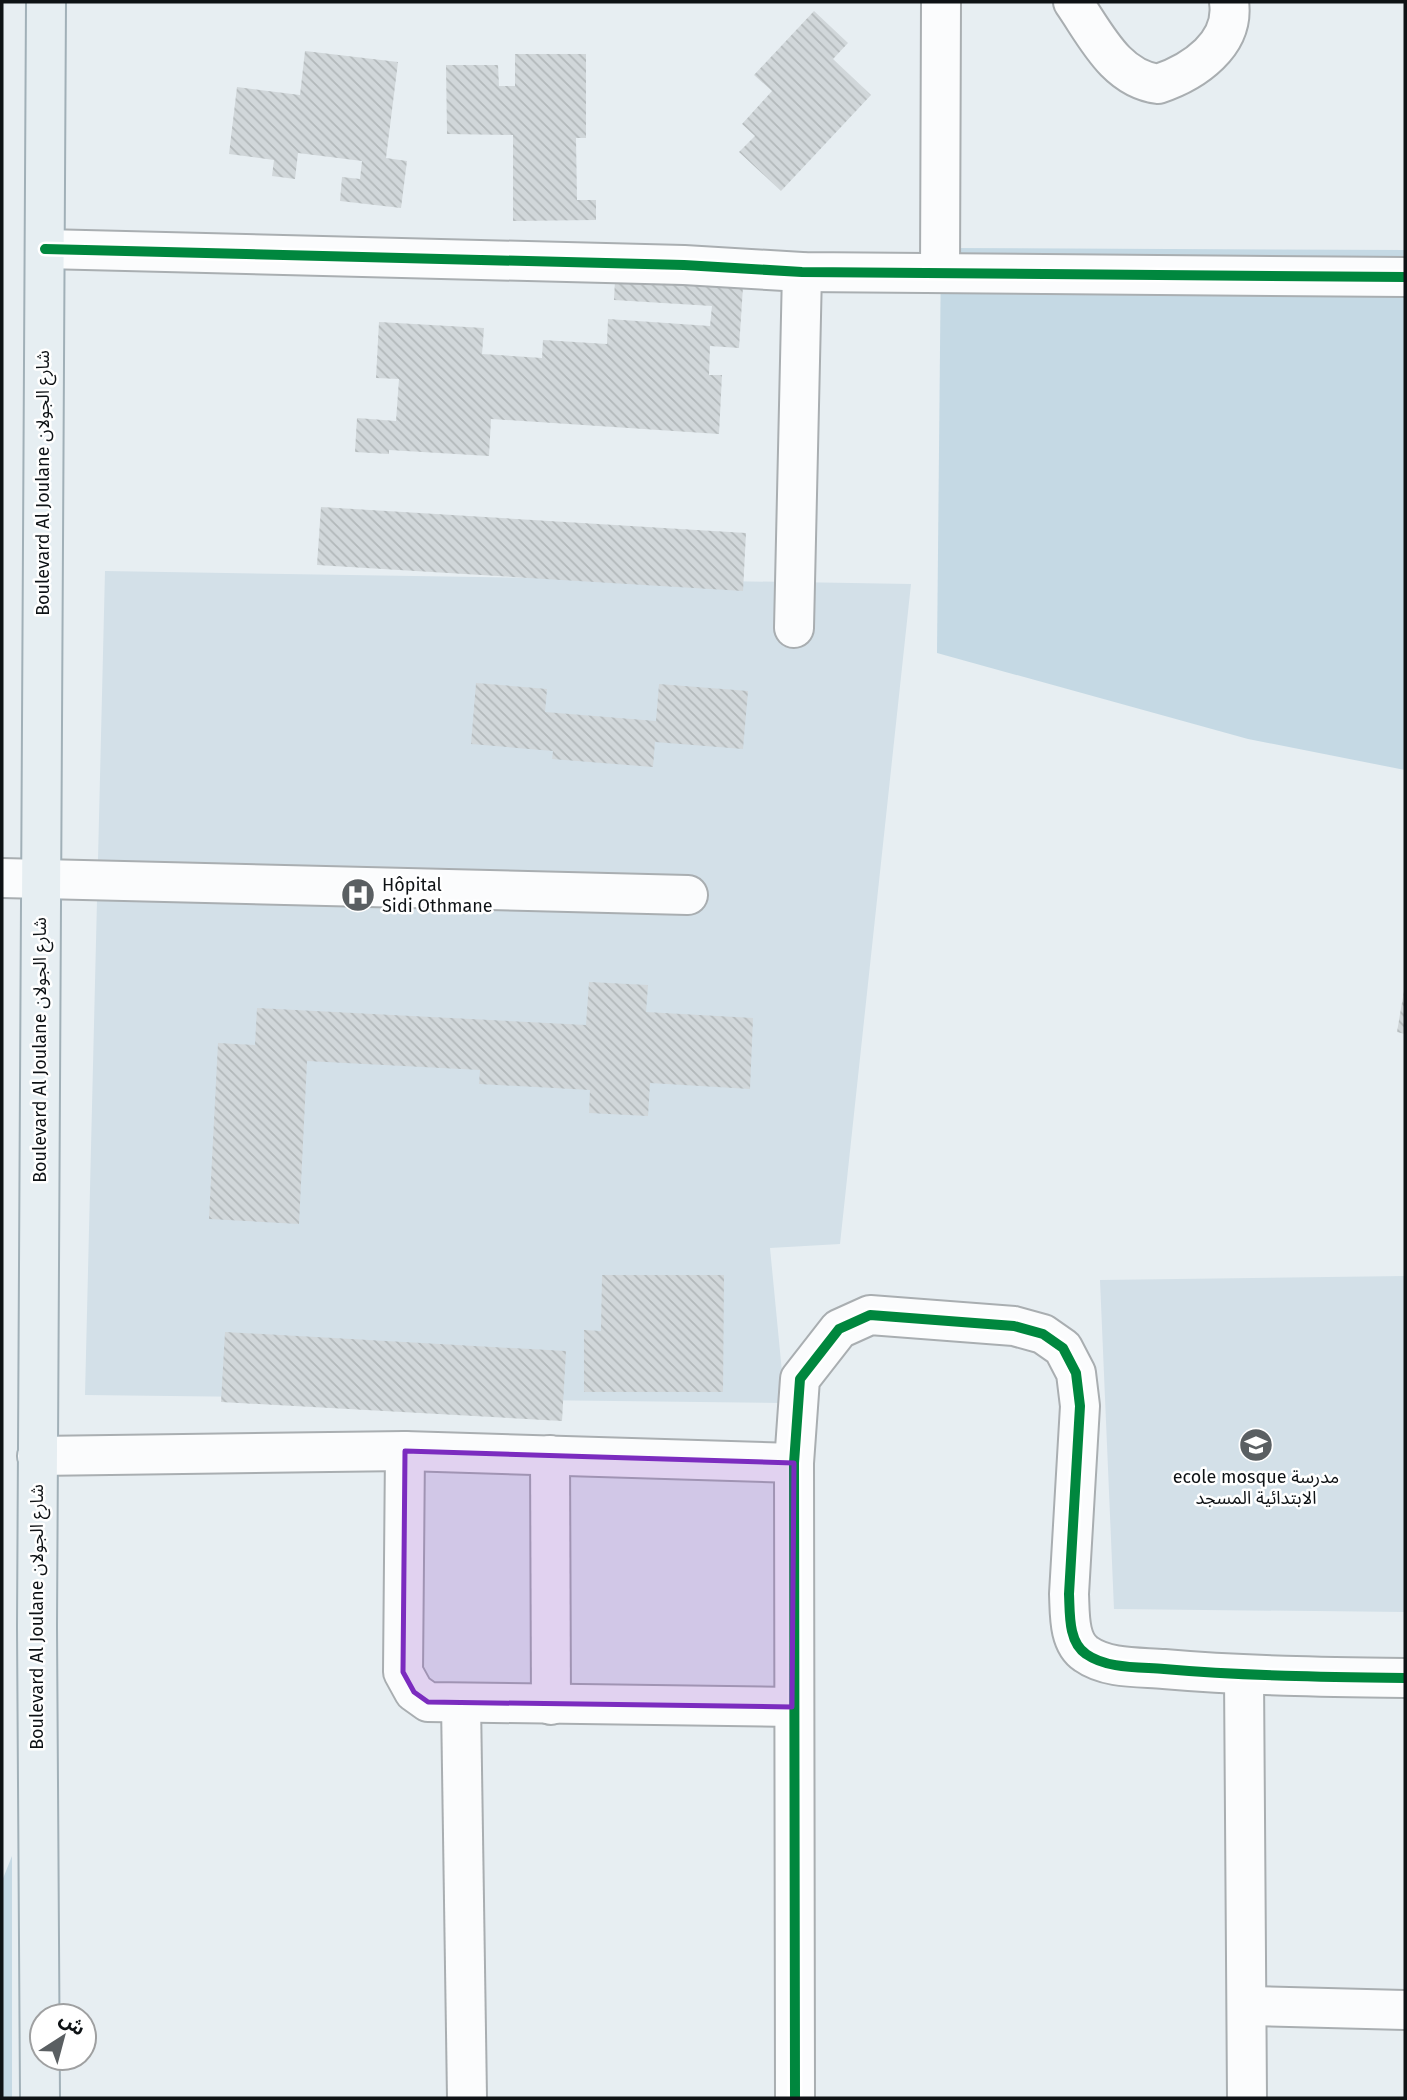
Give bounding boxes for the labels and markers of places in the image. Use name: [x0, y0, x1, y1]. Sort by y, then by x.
place label: Hôpital Sidi Othmane: [382, 874, 493, 917]
hospital icon: Hôpital Sidi Othmane: [339, 876, 377, 914]
school or university icon: ecole mosque مدرسة الابتدائية المسجد: [1237, 1426, 1275, 1464]
place label: ecole mosque مدرسة الابتدائية المسجد: [1173, 1466, 1339, 1509]

